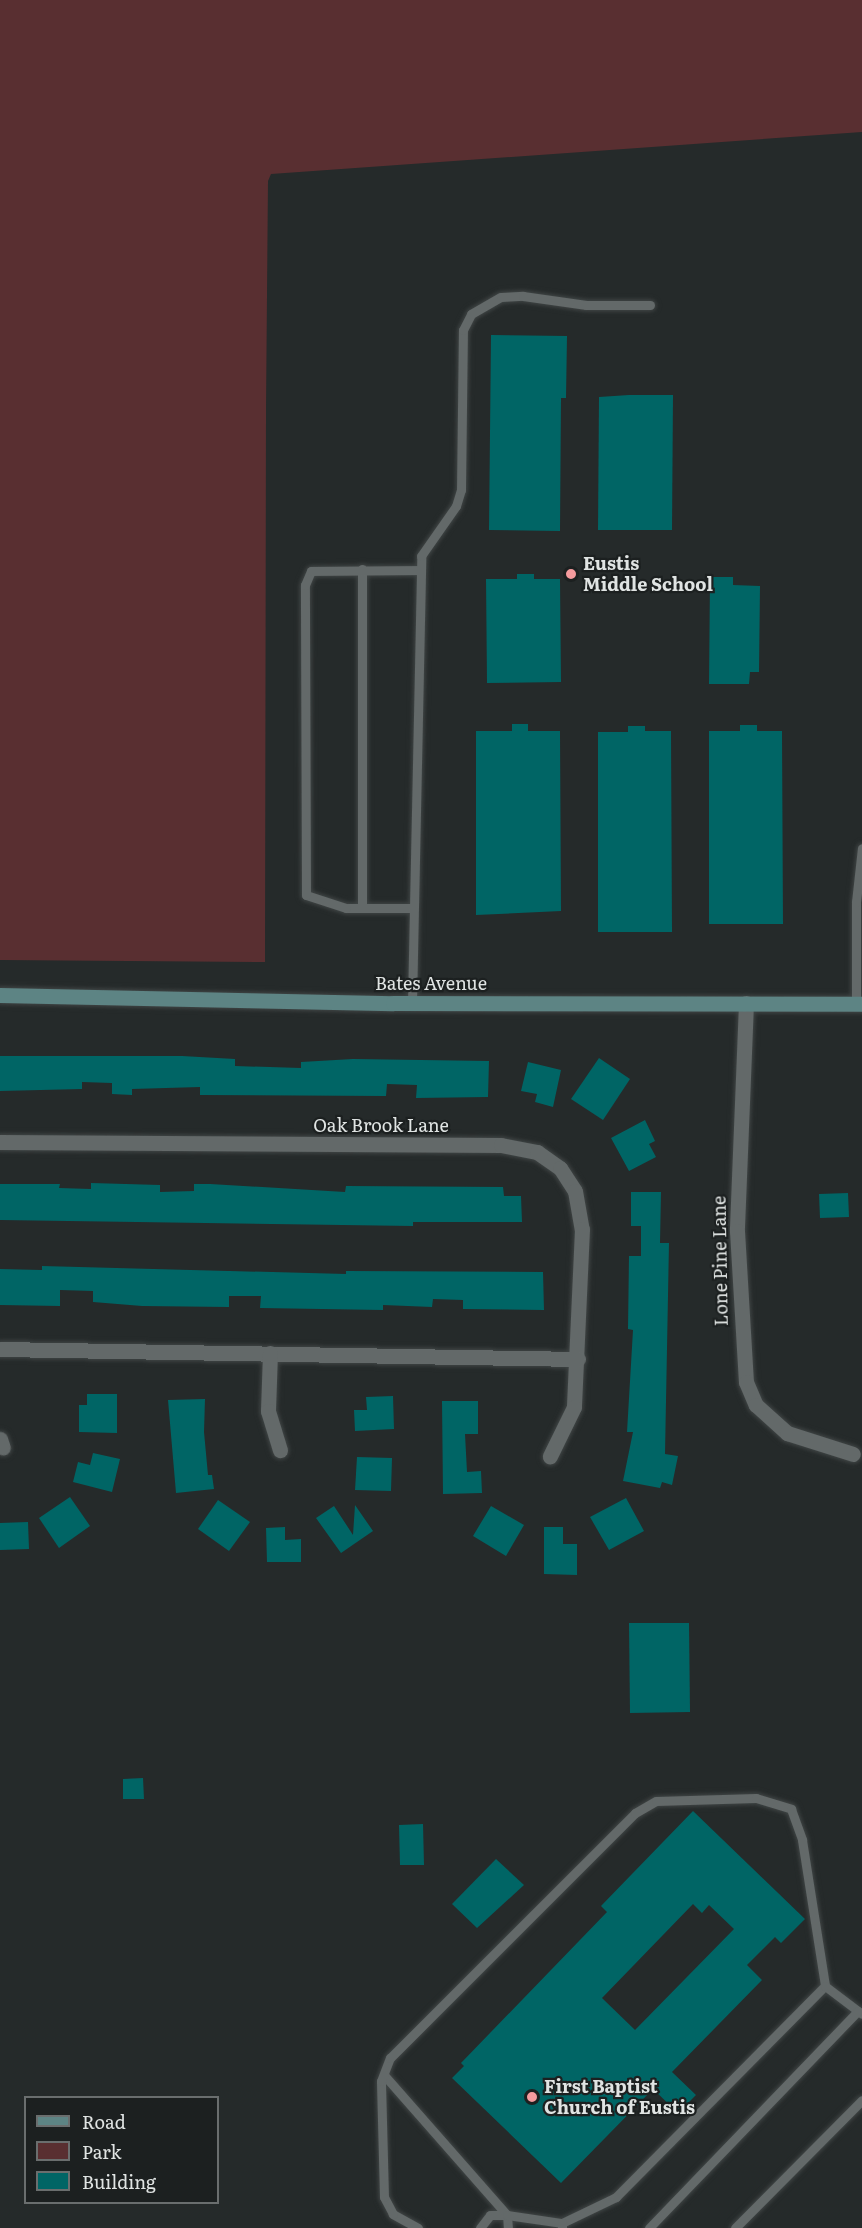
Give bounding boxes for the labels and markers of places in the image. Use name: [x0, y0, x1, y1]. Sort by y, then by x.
place label: Eustis Middle School: [583, 553, 713, 596]
marker: Eustis Middle School: [564, 567, 578, 581]
place label: First Baptist Church of Eustis: [544, 2076, 695, 2118]
marker: First Baptist Church of Eustis: [525, 2090, 539, 2104]

